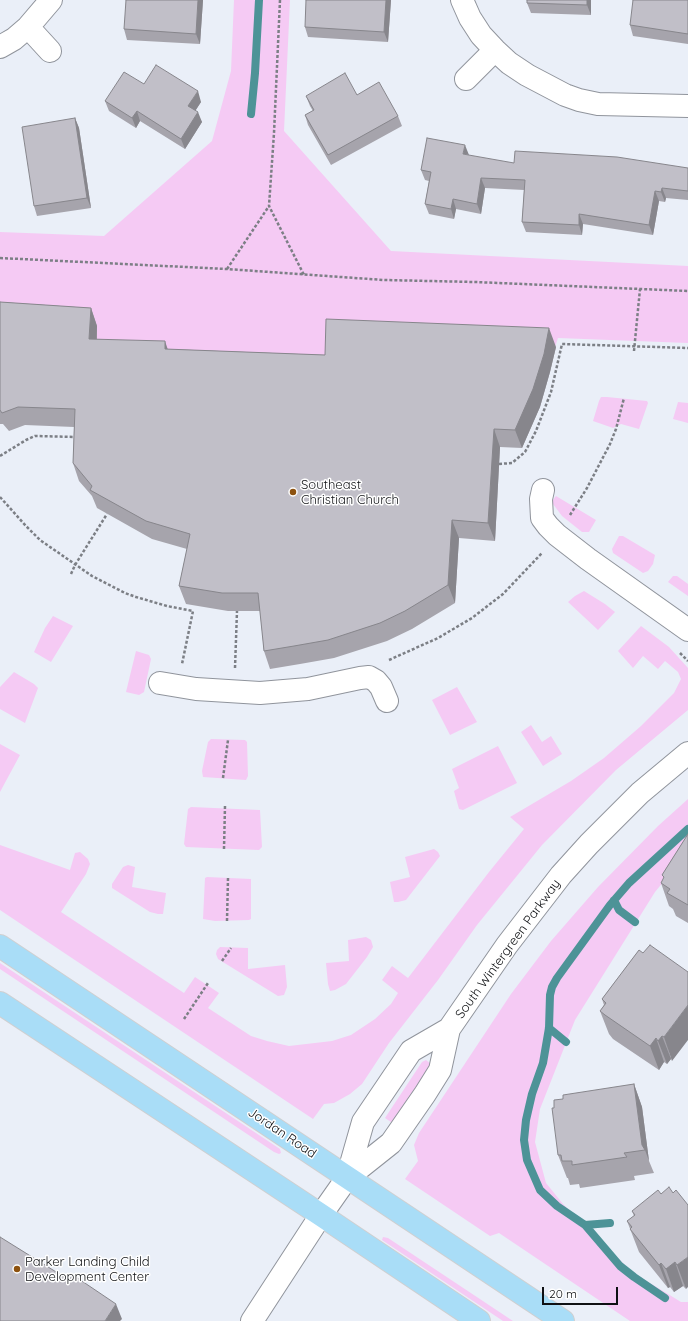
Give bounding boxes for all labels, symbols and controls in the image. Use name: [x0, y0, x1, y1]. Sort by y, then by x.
place label: Southeast Christian Church: [301, 477, 399, 508]
marker: Southeast Christian Church: [288, 487, 298, 497]
street label: South Wintergreen Parkway: [452, 876, 564, 1022]
street label: Jordan Road: [245, 1104, 319, 1162]
place label: Parker Landing Child Development Center: [25, 1254, 150, 1285]
marker: Parker Landing Child Development Center: [12, 1264, 22, 1274]
scale bar: [544, 1279, 620, 1305]
text: 20 m: [549, 1286, 577, 1301]

